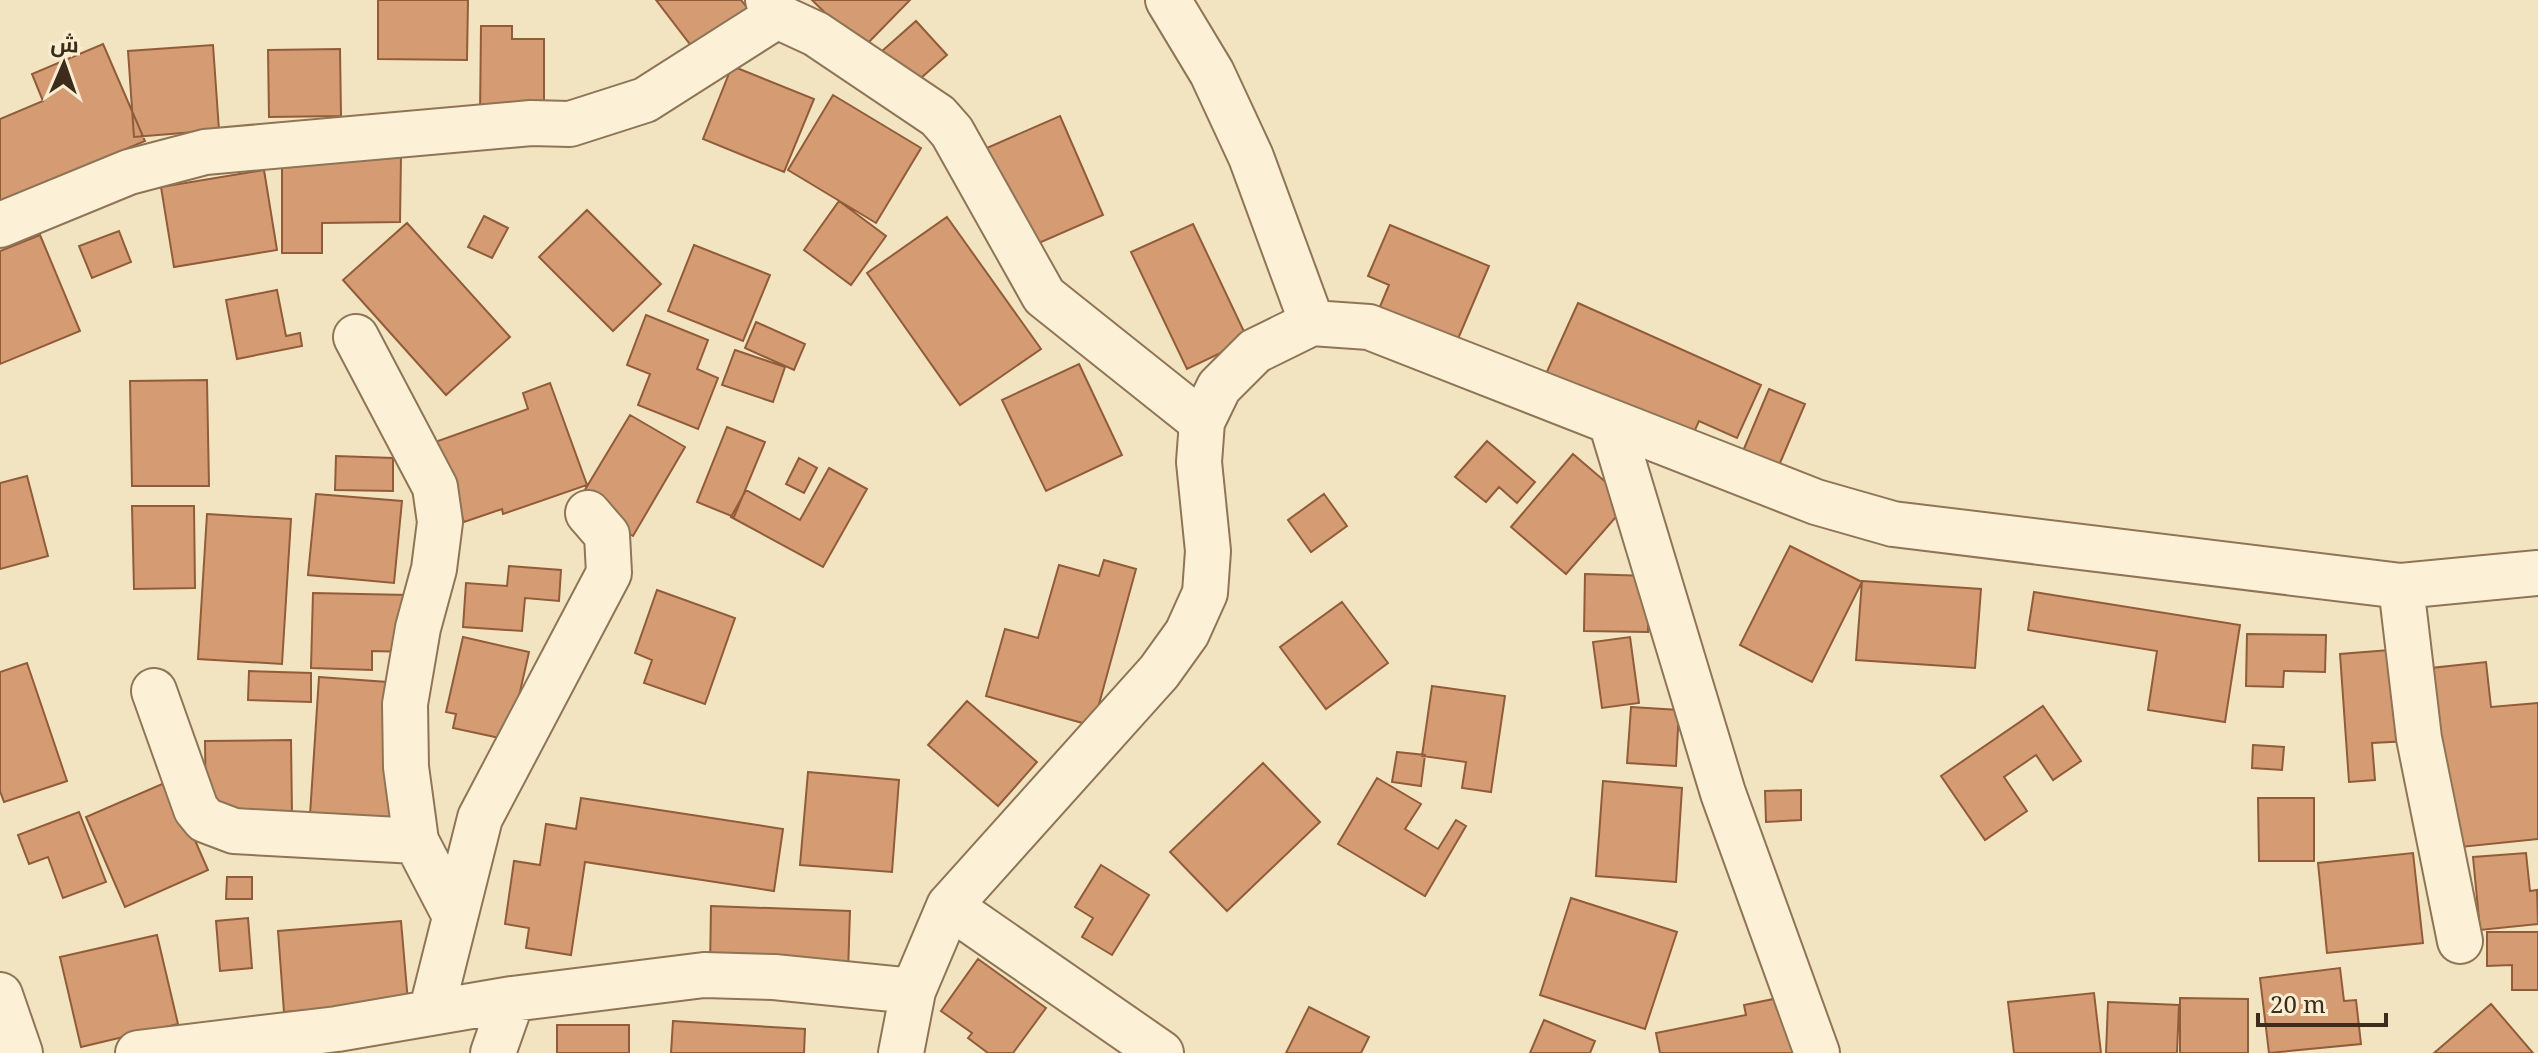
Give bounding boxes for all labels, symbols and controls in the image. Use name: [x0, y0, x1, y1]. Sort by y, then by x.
north arrow: [24, 24, 104, 104]
text: ش: [50, 28, 79, 58]
scale bar: [2258, 977, 2386, 1027]
text: 20 m: [2270, 987, 2326, 1020]

